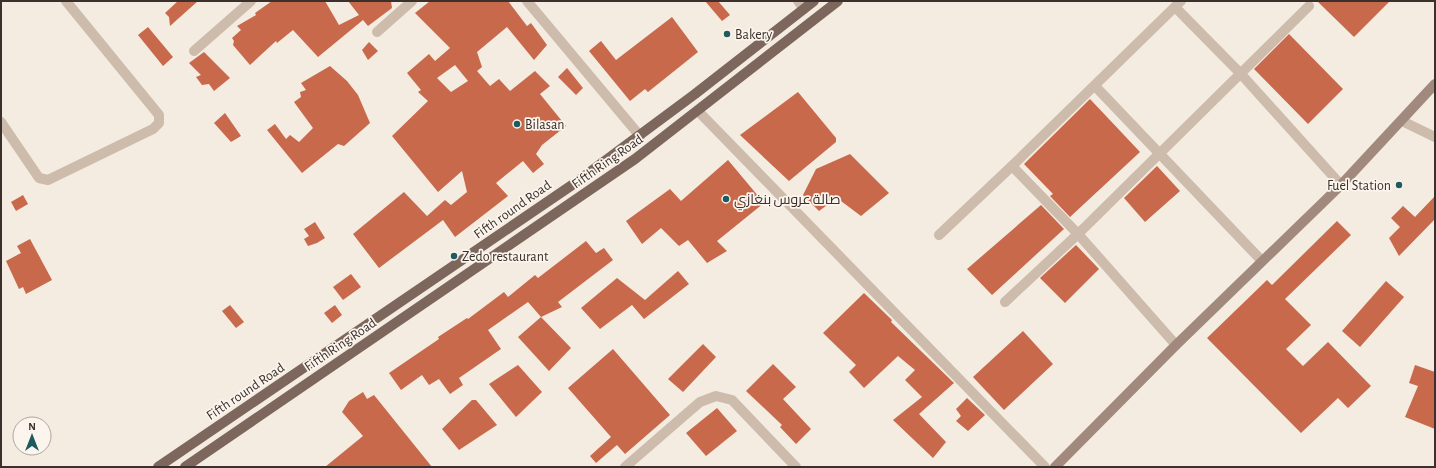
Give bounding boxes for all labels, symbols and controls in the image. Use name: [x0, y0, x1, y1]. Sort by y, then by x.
place label: Bakery: [735, 28, 772, 42]
marker: Bakery: [722, 29, 732, 39]
place label: Bilasan: [525, 118, 565, 132]
marker: Bilasan: [512, 119, 522, 129]
street label: Fifth Ring Road: [569, 132, 646, 191]
street label: Fifth round Road: [471, 178, 554, 242]
place label: Fuel Station: [1327, 179, 1391, 193]
marker: Fuel Station: [1394, 180, 1404, 190]
place label: صالة عروس بنغازي: [734, 193, 840, 211]
marker: صالة عروس بنغازي: [721, 194, 731, 204]
place label: Zedo restaurant: [462, 250, 549, 264]
marker: Zedo restaurant: [449, 251, 459, 261]
street label: Fifth Ring Road: [302, 316, 379, 374]
street label: Fifth round Road: [204, 361, 287, 423]
north arrow: [12, 416, 52, 456]
text: N: [28, 421, 36, 432]

